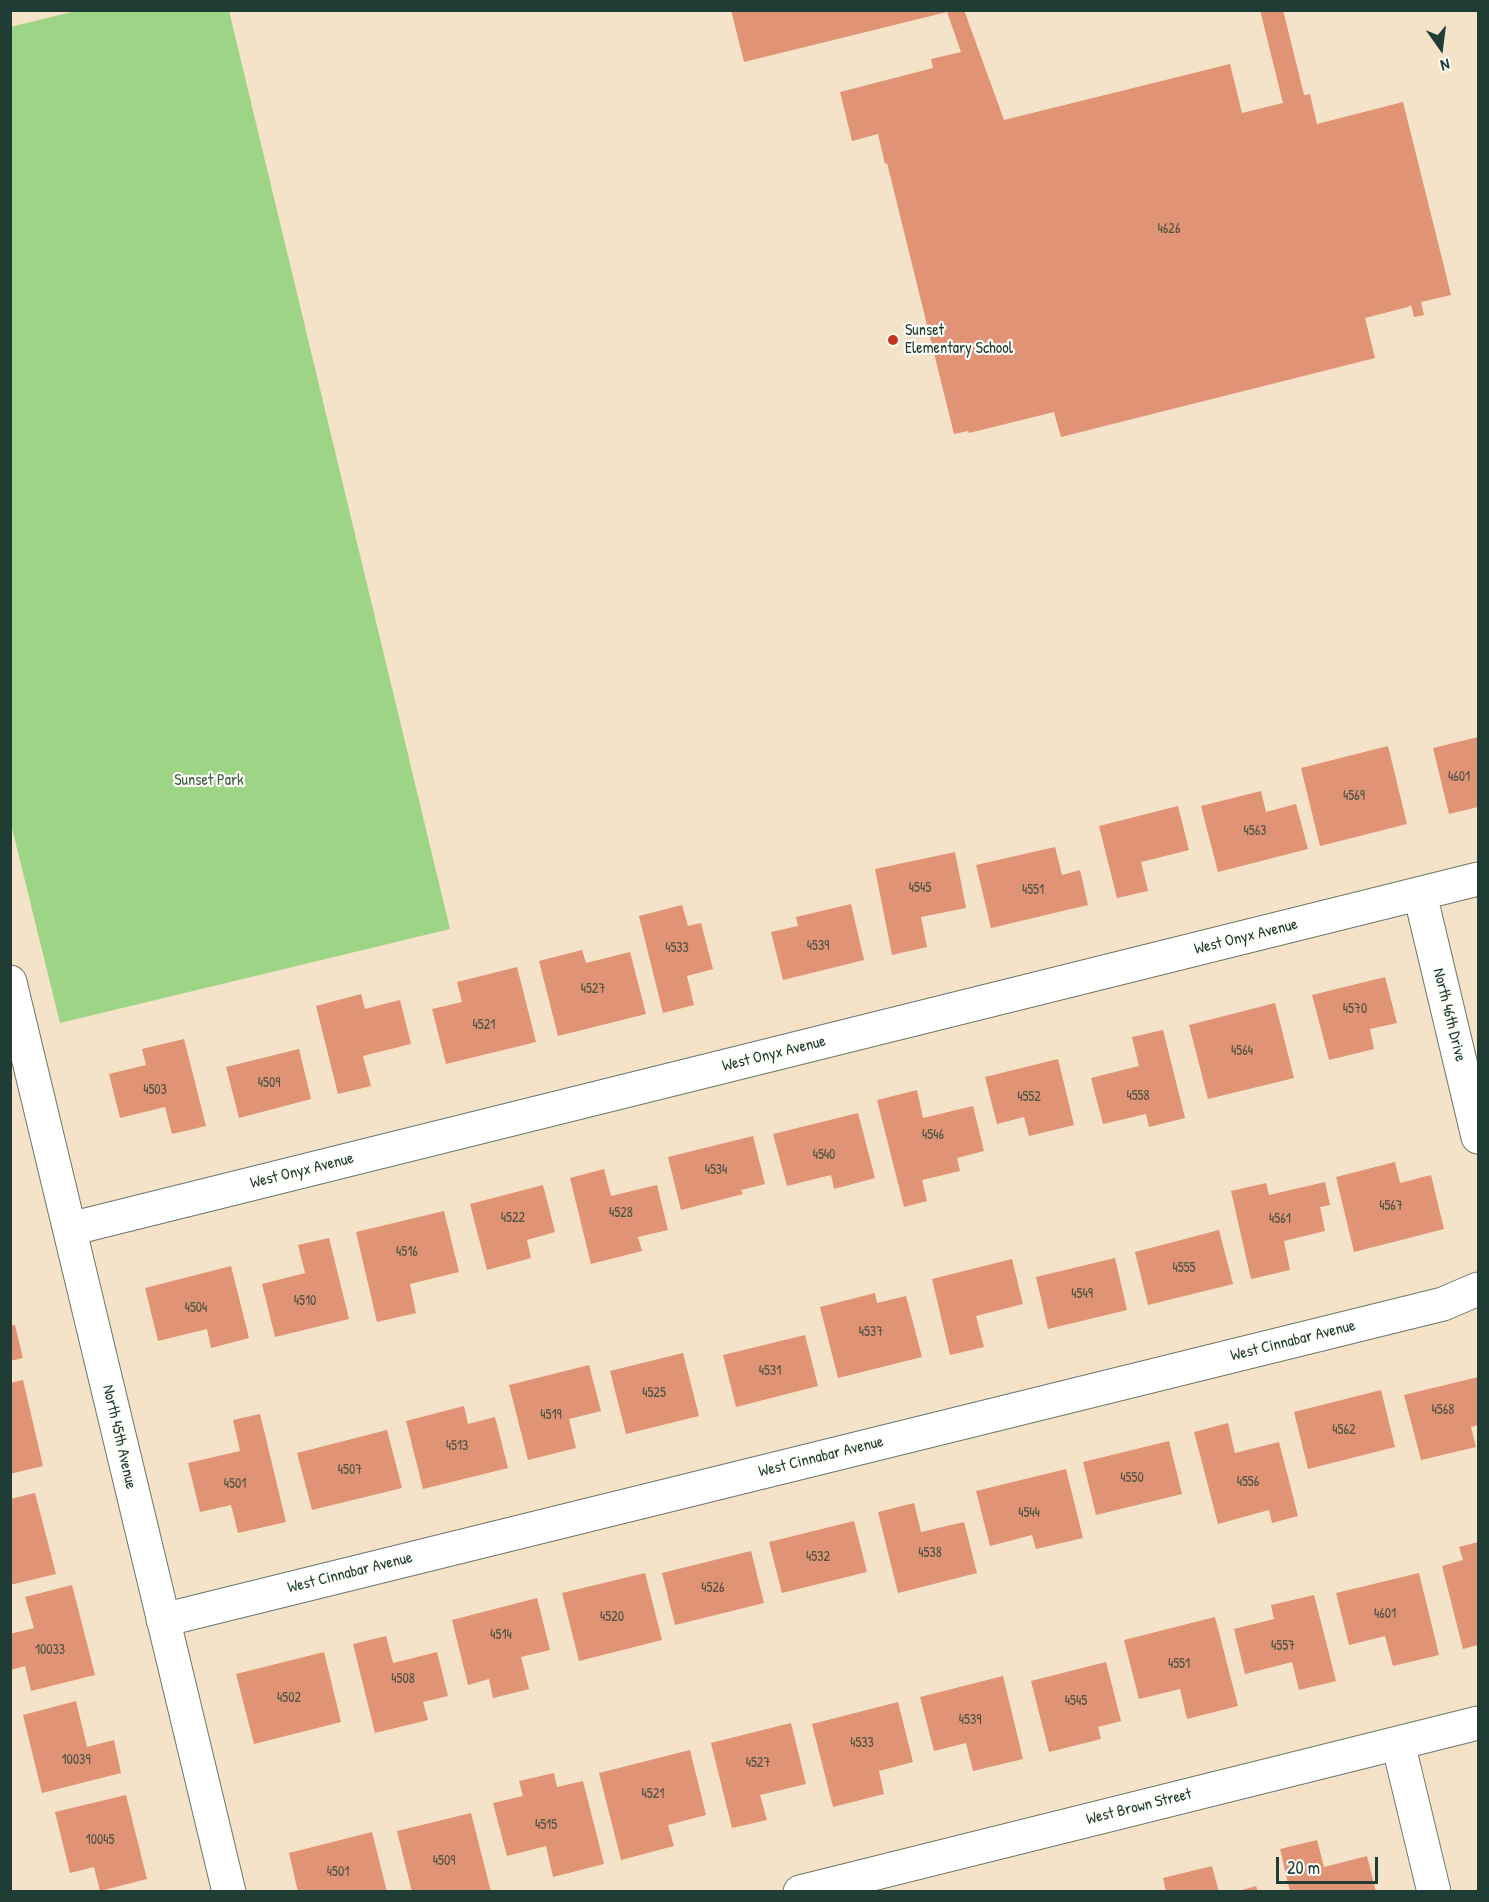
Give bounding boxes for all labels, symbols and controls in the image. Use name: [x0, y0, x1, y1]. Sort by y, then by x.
north arrow: [1411, 18, 1471, 78]
text: N: [1439, 54, 1452, 77]
house number: 4626: [1158, 221, 1180, 237]
place label: Sunset Elementary School: [905, 321, 1013, 359]
marker: Sunset Elementary School: [886, 333, 900, 347]
house number: 4601: [1448, 769, 1470, 785]
park label: Sunset Park: [174, 771, 244, 791]
house number: 4569: [1343, 788, 1365, 804]
house number: 4563: [1243, 823, 1267, 839]
house number: 4545: [909, 880, 931, 896]
house number: 4551: [1022, 882, 1044, 898]
street label: West Onyx Avenue: [1192, 915, 1300, 959]
house number: 4539: [807, 938, 829, 954]
house number: 4533: [665, 940, 689, 956]
street label: North 46th Drive: [1428, 966, 1470, 1064]
house number: 4527: [581, 981, 605, 997]
house number: 4570: [1343, 1001, 1367, 1017]
house number: 4521: [473, 1017, 495, 1033]
street label: West Onyx Avenue: [720, 1032, 828, 1076]
house number: 4564: [1231, 1043, 1253, 1059]
house number: 4509: [258, 1075, 280, 1091]
house number: 4503: [143, 1082, 167, 1098]
house number: 4558: [1126, 1088, 1150, 1104]
house number: 4552: [1017, 1089, 1041, 1105]
house number: 4546: [922, 1127, 944, 1143]
house number: 4540: [813, 1147, 835, 1163]
street label: West Onyx Avenue: [248, 1149, 356, 1193]
house number: 4534: [705, 1162, 727, 1178]
house number: 4567: [1379, 1198, 1403, 1214]
house number: 4528: [609, 1205, 633, 1221]
house number: 4522: [501, 1210, 525, 1226]
house number: 4561: [1269, 1211, 1291, 1227]
house number: 4516: [396, 1244, 418, 1260]
house number: 4555: [1172, 1260, 1196, 1276]
house number: 4549: [1071, 1286, 1093, 1302]
house number: 4510: [294, 1293, 316, 1309]
house number: 4504: [185, 1300, 207, 1316]
street label: West Cinnabar Avenue: [1229, 1316, 1357, 1366]
house number: 4537: [859, 1324, 883, 1340]
house number: 4531: [759, 1363, 781, 1379]
street label: North 45th Avenue: [98, 1383, 140, 1491]
house number: 4525: [642, 1385, 666, 1401]
house number: 4568: [1432, 1402, 1454, 1418]
house number: 4519: [540, 1407, 562, 1423]
house number: 4562: [1332, 1422, 1356, 1438]
street label: West Cinnabar Avenue: [757, 1432, 885, 1482]
house number: 4513: [446, 1438, 468, 1454]
house number: 4507: [338, 1462, 362, 1478]
house number: 4550: [1120, 1470, 1144, 1486]
house number: 4556: [1237, 1474, 1259, 1490]
house number: 4501: [224, 1476, 246, 1492]
house number: 4544: [1018, 1505, 1040, 1521]
house number: 4538: [918, 1545, 942, 1561]
street label: West Cinnabar Avenue: [286, 1548, 414, 1598]
house number: 4532: [806, 1549, 830, 1565]
house number: 4526: [701, 1580, 725, 1596]
house number: 4601: [1374, 1606, 1396, 1622]
house number: 4520: [600, 1609, 624, 1625]
house number: 4514: [490, 1627, 512, 1643]
house number: 4557: [1271, 1638, 1295, 1654]
house number: 10033: [35, 1642, 65, 1658]
house number: 4551: [1168, 1656, 1190, 1672]
house number: 4508: [391, 1671, 415, 1687]
house number: 4502: [277, 1690, 301, 1706]
house number: 4545: [1065, 1693, 1087, 1709]
house number: 4539: [959, 1712, 981, 1728]
house number: 4533: [850, 1735, 874, 1751]
house number: 10039: [61, 1752, 91, 1768]
house number: 4527: [746, 1755, 770, 1771]
street label: West Brown Street: [1084, 1785, 1194, 1829]
house number: 4521: [642, 1786, 664, 1802]
house number: 4515: [535, 1817, 557, 1833]
house number: 10045: [86, 1832, 114, 1848]
scale bar: [1279, 1845, 1381, 1883]
house number: 4509: [433, 1853, 455, 1869]
text: 20 m: [1287, 1855, 1320, 1880]
house number: 4501: [327, 1864, 349, 1880]

